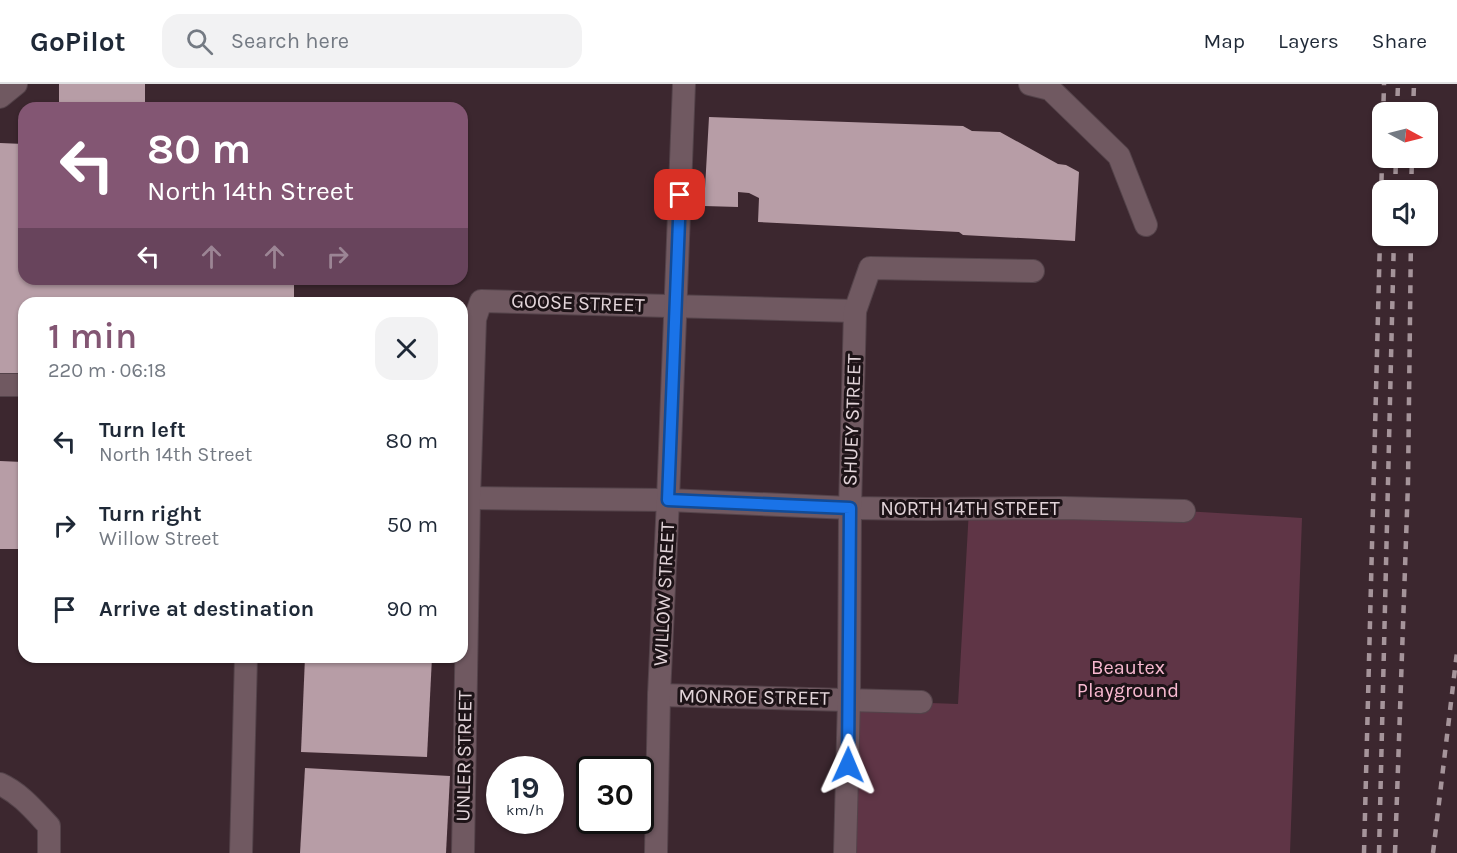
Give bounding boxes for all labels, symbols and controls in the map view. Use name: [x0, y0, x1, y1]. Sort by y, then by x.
search box: [162, 14, 582, 68]
text: GoPilot: [30, 25, 126, 58]
icon: search: [183, 25, 216, 58]
text: Search here: [231, 28, 349, 54]
text: Map: [1203, 29, 1245, 53]
text: Layers: [1278, 29, 1339, 53]
text: Share: [1372, 29, 1427, 53]
north arrow: [1372, 102, 1438, 168]
map controls: [1372, 102, 1438, 246]
text: 80 m: [147, 124, 251, 174]
icon: left: [48, 126, 126, 204]
pin: [654, 169, 705, 220]
text: North 14th Street: [147, 175, 354, 207]
icon: arrive: [663, 178, 696, 211]
button: sound: [1372, 180, 1438, 246]
icon: left: [132, 240, 165, 273]
icon: ahead: [195, 240, 228, 273]
icon: ahead: [258, 240, 291, 273]
icon: right: [321, 240, 354, 273]
street label: GOOSE STREET: [511, 289, 645, 317]
text: 1 min: [48, 315, 137, 357]
button: close: [375, 317, 438, 380]
street label: SHUEY STREET: [838, 353, 866, 487]
text: 220 m · 06:18: [48, 359, 166, 382]
text: Turn left: [99, 417, 186, 443]
icon: left: [48, 425, 81, 458]
text: 80 m: [386, 428, 438, 454]
text: North 14th Street: [99, 443, 252, 466]
street label: NORTH 14TH STREET: [880, 497, 1060, 520]
text: Turn right: [99, 501, 202, 527]
icon: right: [48, 509, 81, 542]
text: 50 m: [387, 512, 438, 538]
street label: WILLOW STREET: [649, 521, 679, 667]
text: Willow Street: [99, 527, 219, 550]
icon: arrive: [48, 593, 81, 626]
text: Arrive at destination: [99, 596, 314, 622]
text: 90 m: [386, 596, 438, 622]
park label: Beautex Playground: [1077, 656, 1179, 702]
street label: MONROE STREET: [678, 684, 830, 710]
street label: UNLER STREET: [451, 690, 477, 822]
position arrow: [816, 733, 880, 797]
speed limit sign: 30: [576, 756, 654, 834]
text: 19: [510, 770, 539, 806]
text: km/h: [506, 801, 544, 819]

